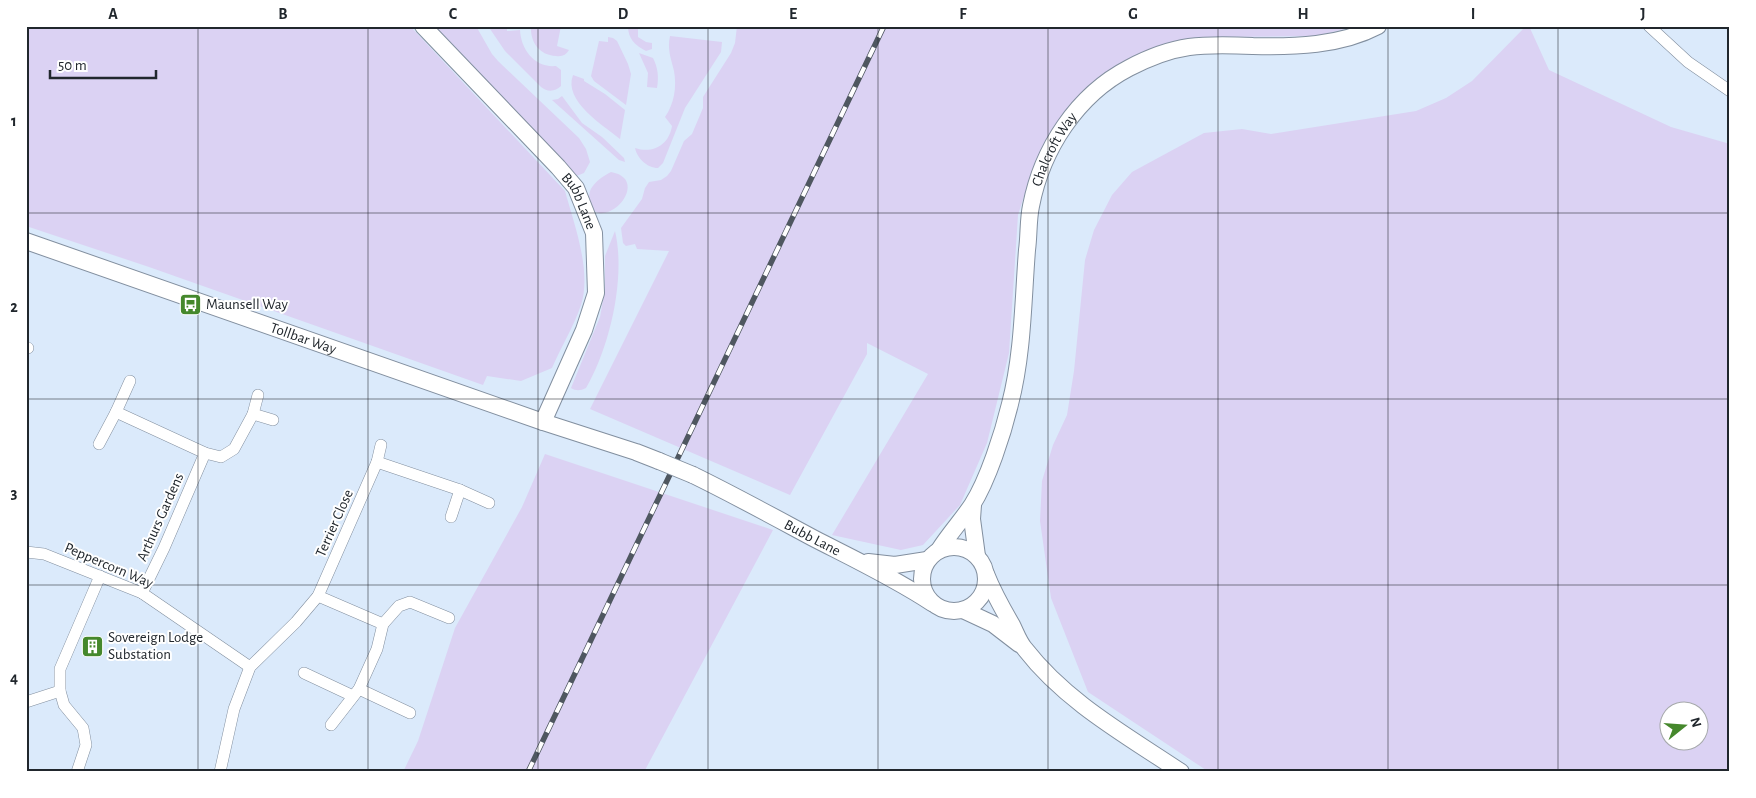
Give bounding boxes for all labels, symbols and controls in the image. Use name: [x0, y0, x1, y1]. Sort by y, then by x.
text: A: [108, 6, 118, 22]
text: B: [278, 6, 288, 22]
text: C: [449, 6, 458, 22]
text: D: [618, 6, 629, 22]
text: E: [789, 6, 797, 22]
text: F: [959, 6, 967, 22]
text: G: [1128, 6, 1138, 22]
text: H: [1297, 6, 1309, 22]
text: I: [1471, 6, 1475, 22]
text: J: [1640, 6, 1646, 22]
scale bar: [50, 48, 156, 80]
text: 50 m: [58, 58, 87, 73]
street label: Chalcroft Way: [1029, 109, 1080, 188]
text: 1: [11, 113, 17, 129]
street label: Bubb Lane: [559, 170, 599, 232]
bus stop icon: Maunsell Way: [178, 292, 202, 316]
place label: Maunsell Way: [206, 297, 289, 312]
text: 2: [10, 299, 18, 315]
street label: Tollbar Way: [268, 320, 339, 357]
street label: Arthurs Gardens: [134, 471, 187, 564]
text: 3: [11, 485, 18, 501]
street label: Terrier Close: [313, 487, 356, 559]
street label: Bubb Lane: [782, 517, 843, 559]
street label: Peppercorn Way: [62, 540, 156, 591]
place label: Sovereign Lodge Substation: [108, 630, 203, 662]
building icon: Sovereign Lodge Substation: [80, 634, 104, 658]
text: 4: [10, 670, 18, 686]
north arrow: [1658, 700, 1708, 750]
text: N: [1687, 716, 1704, 729]

